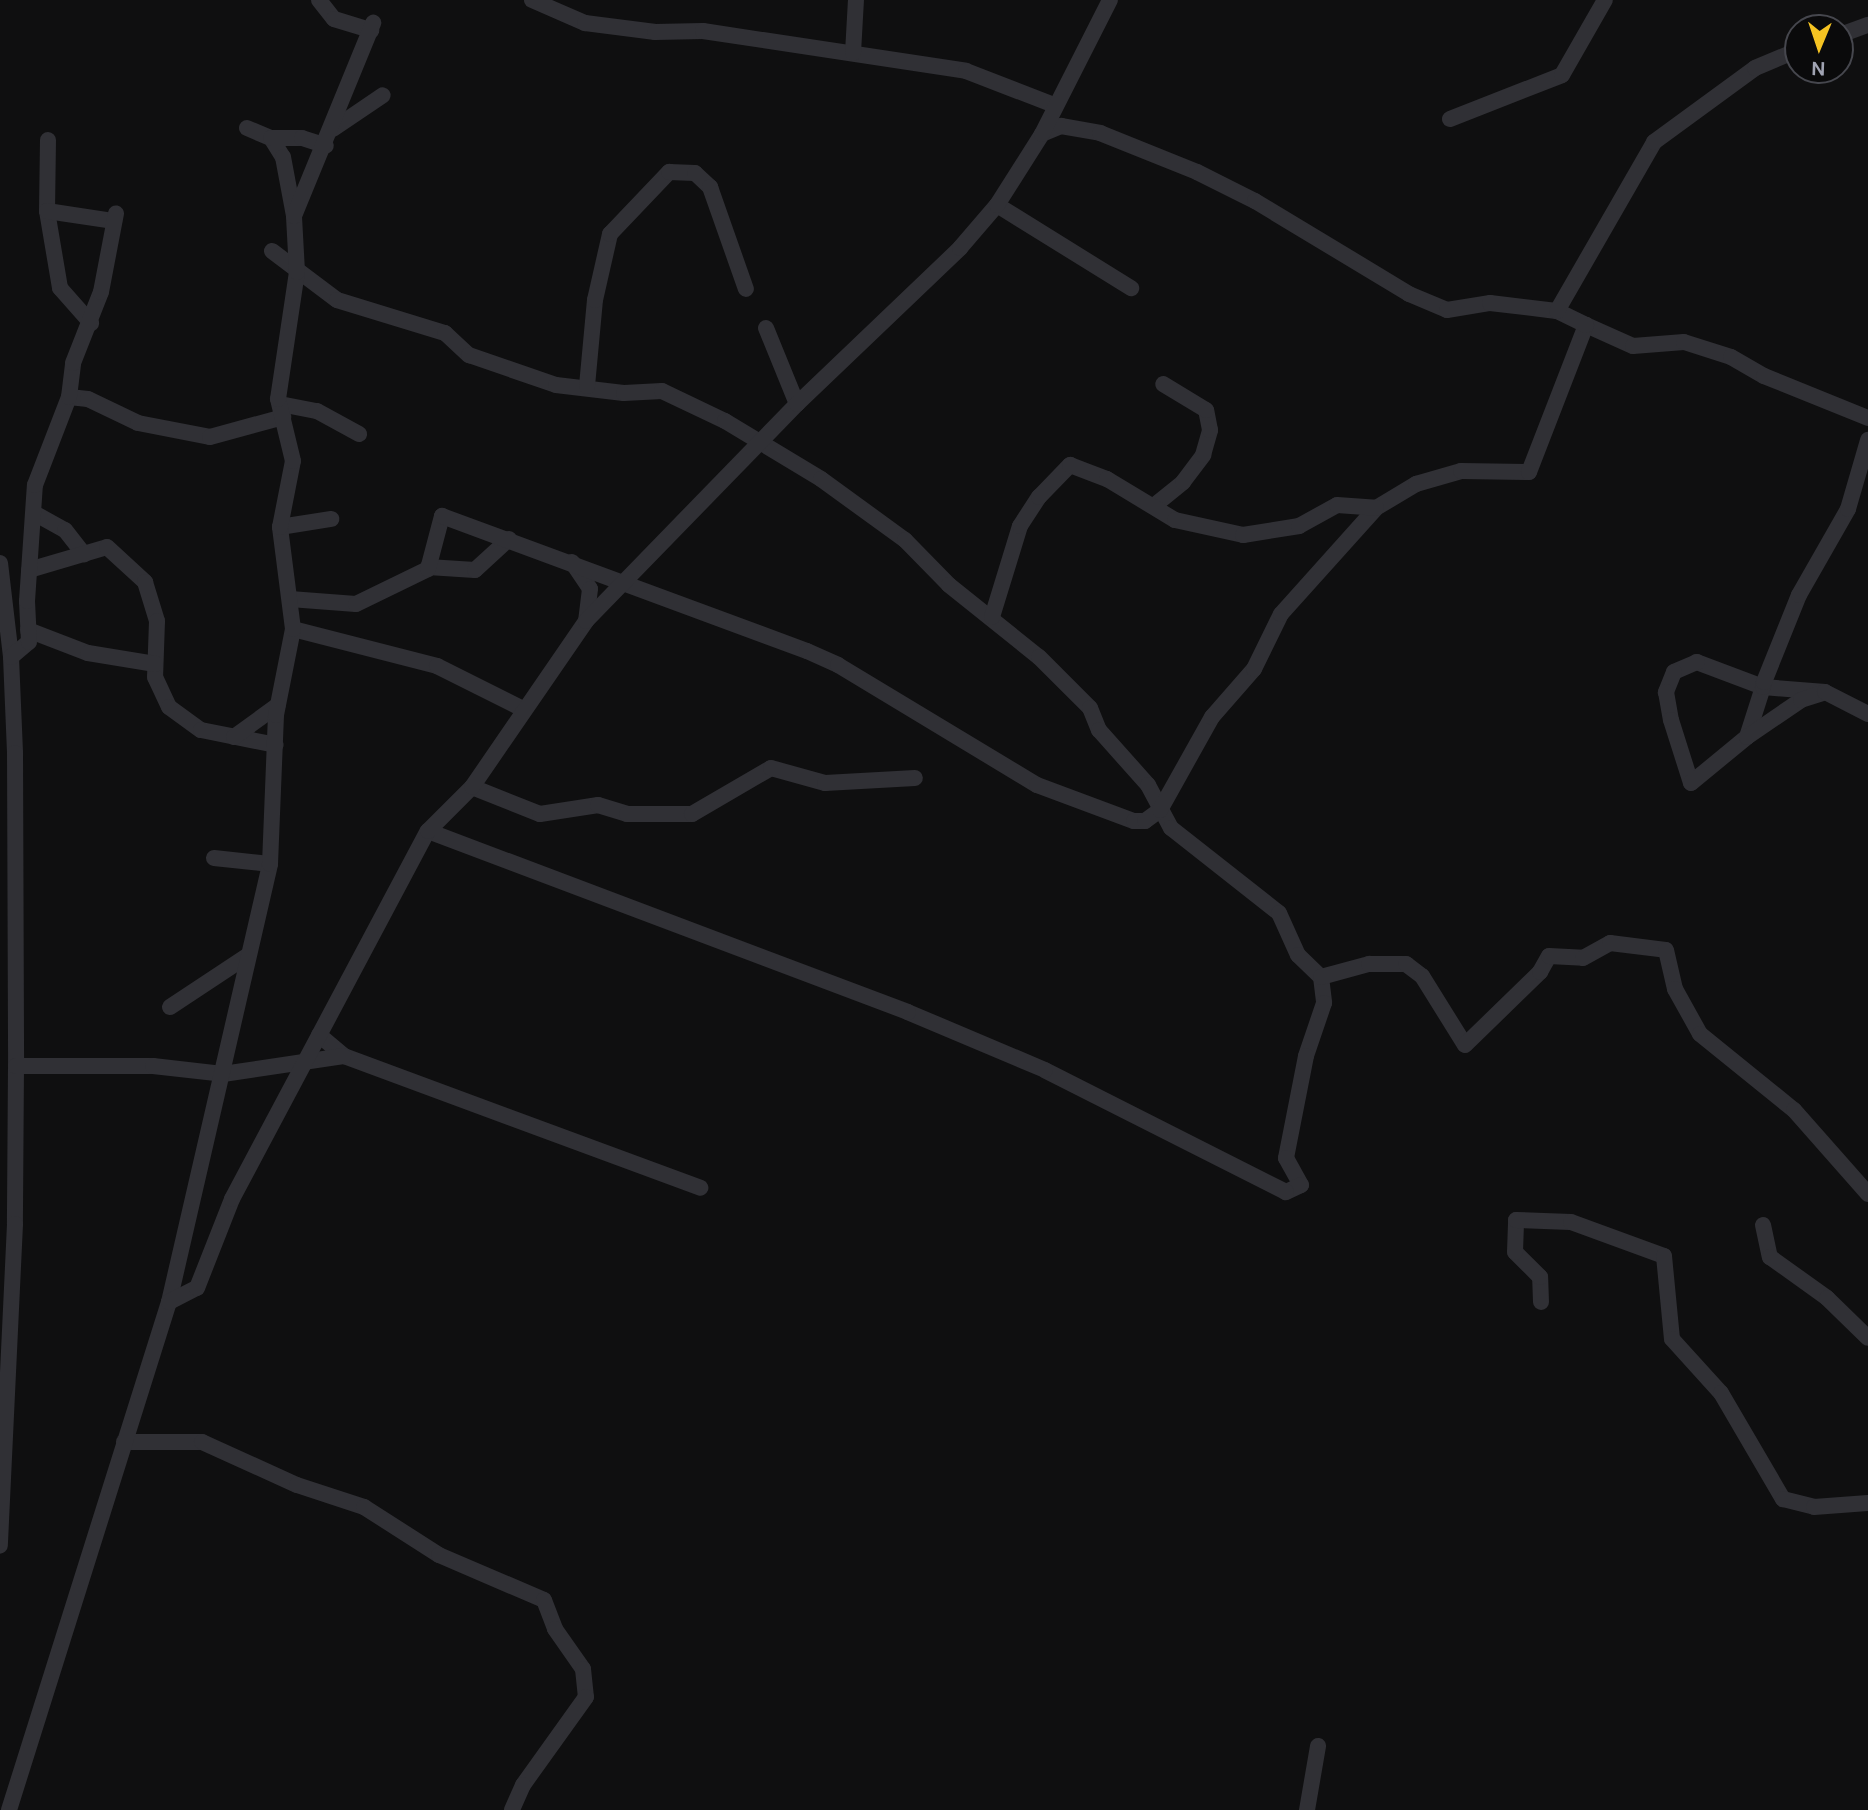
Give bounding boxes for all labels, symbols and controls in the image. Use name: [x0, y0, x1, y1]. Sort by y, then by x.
north arrow: [1784, 14, 1854, 84]
text: N: [1811, 56, 1826, 81]

